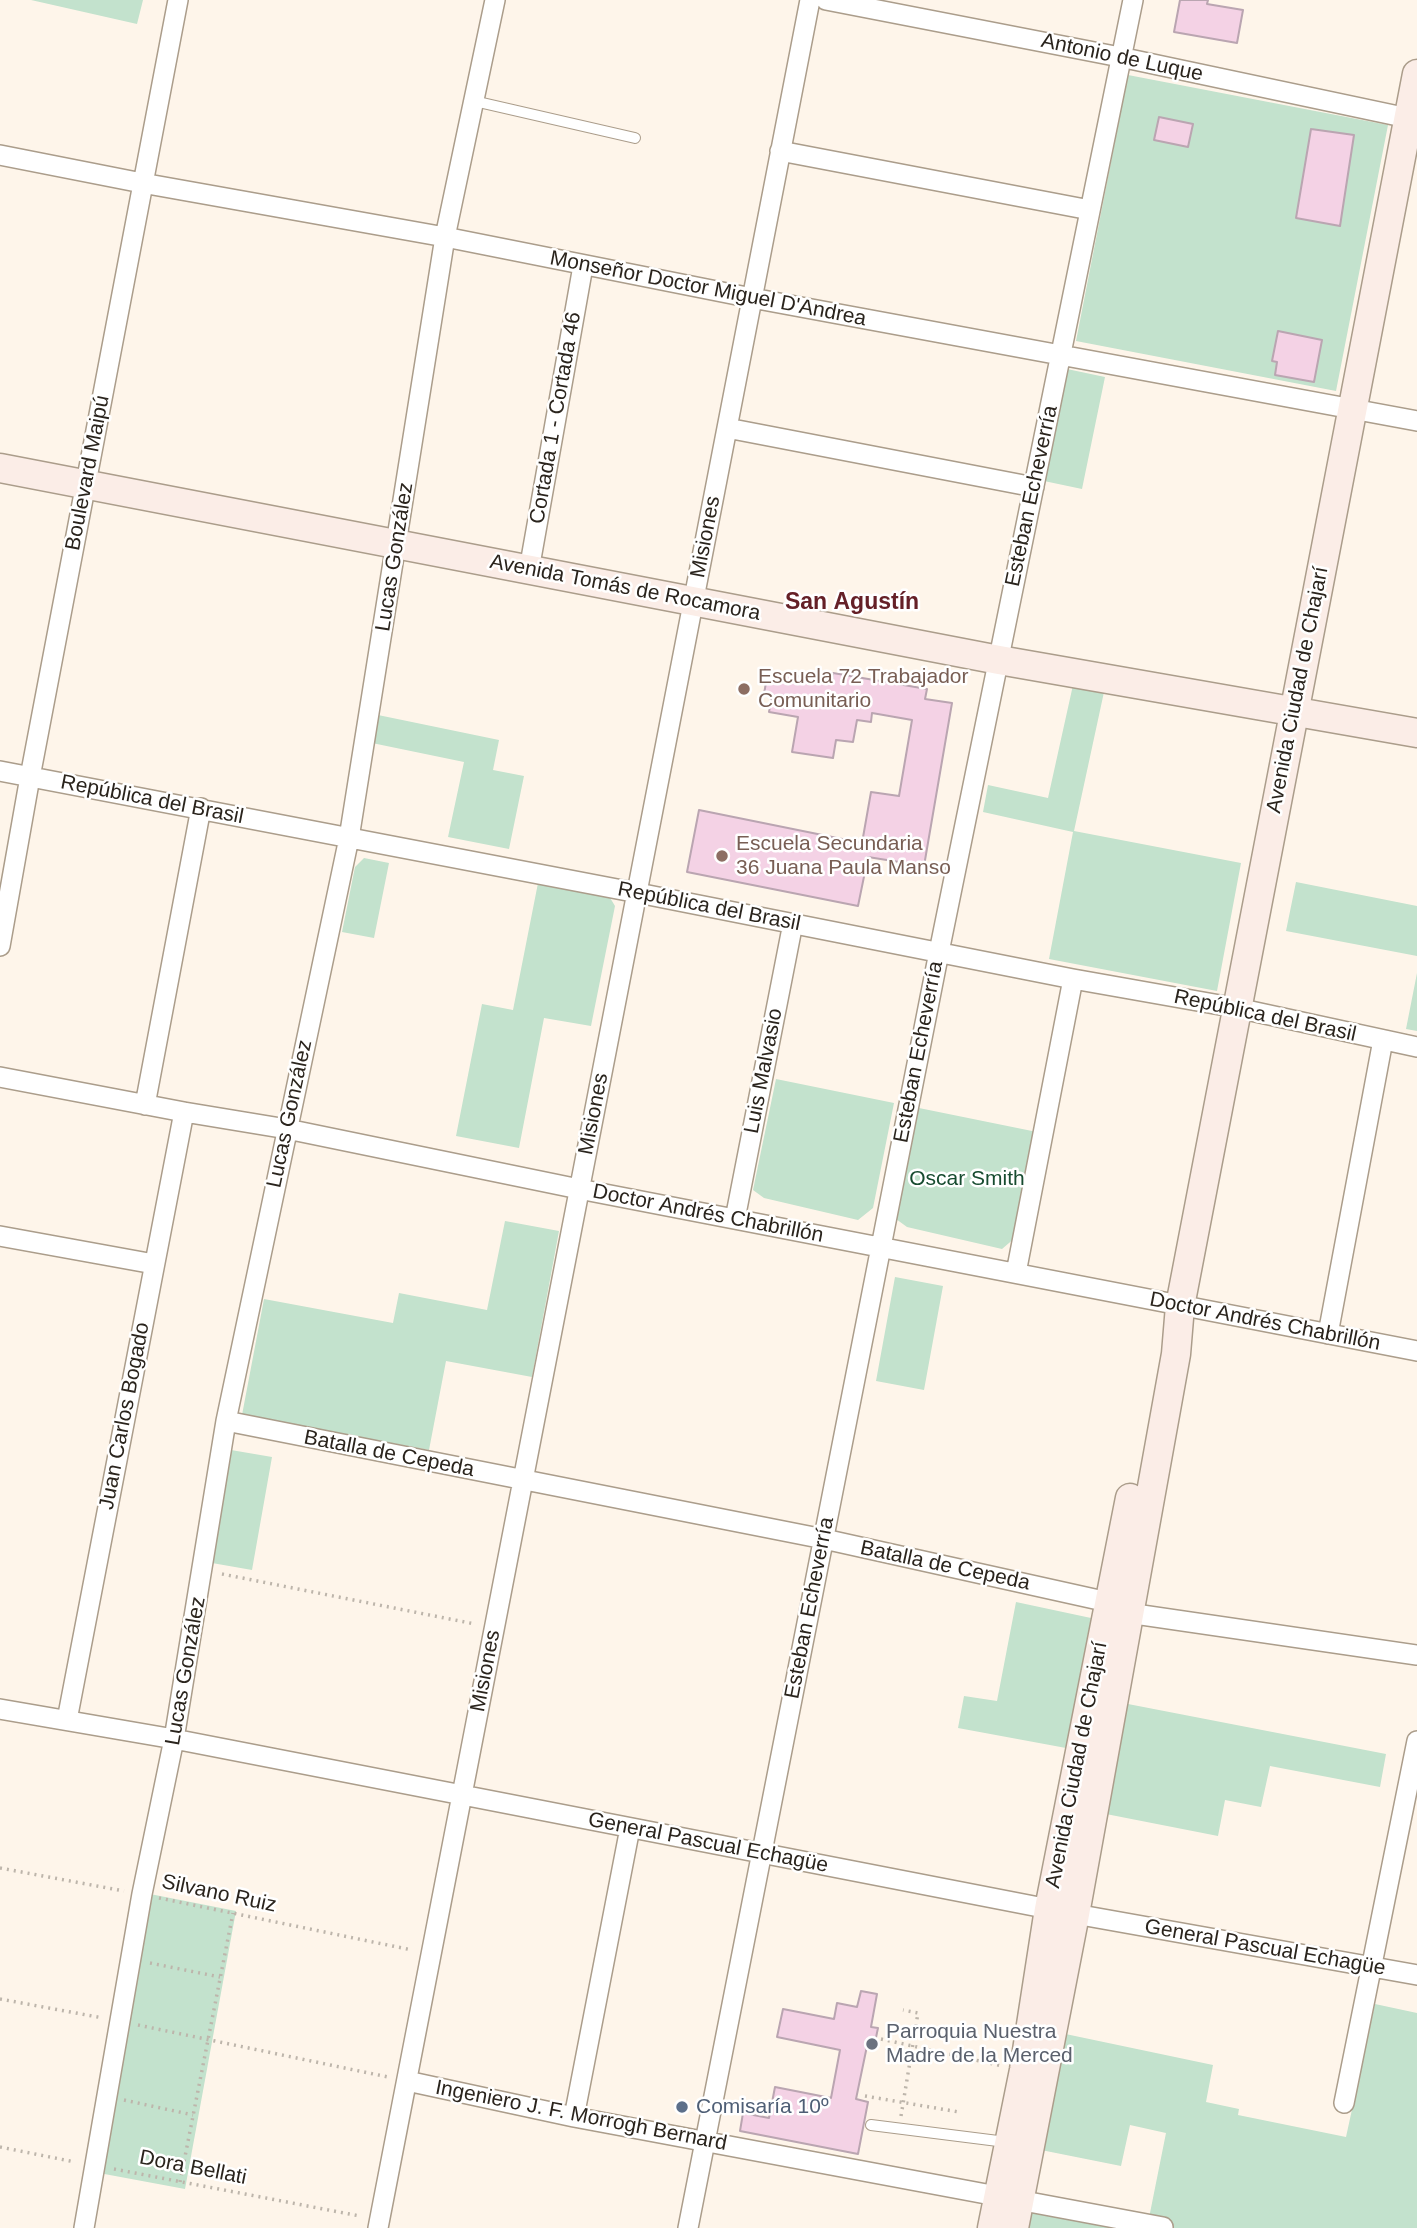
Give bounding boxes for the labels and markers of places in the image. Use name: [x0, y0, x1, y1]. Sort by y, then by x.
place label: Escuela 72 Trabajador Comunitario: [758, 664, 969, 714]
marker: Escuela 72 Trabajador Comunitario: [736, 681, 752, 697]
place label: Escuela Secundaria 36 Juana Paula Manso: [736, 831, 951, 881]
marker: Escuela Secundaria 36 Juana Paula Manso: [714, 848, 730, 864]
place label: Parroquia Nuestra Madre de la Merced: [886, 2019, 1073, 2069]
marker: Parroquia Nuestra Madre de la Merced: [864, 2036, 880, 2052]
place label: Comisaría 10º: [696, 2094, 829, 2120]
marker: Comisaría 10º: [674, 2099, 690, 2115]

